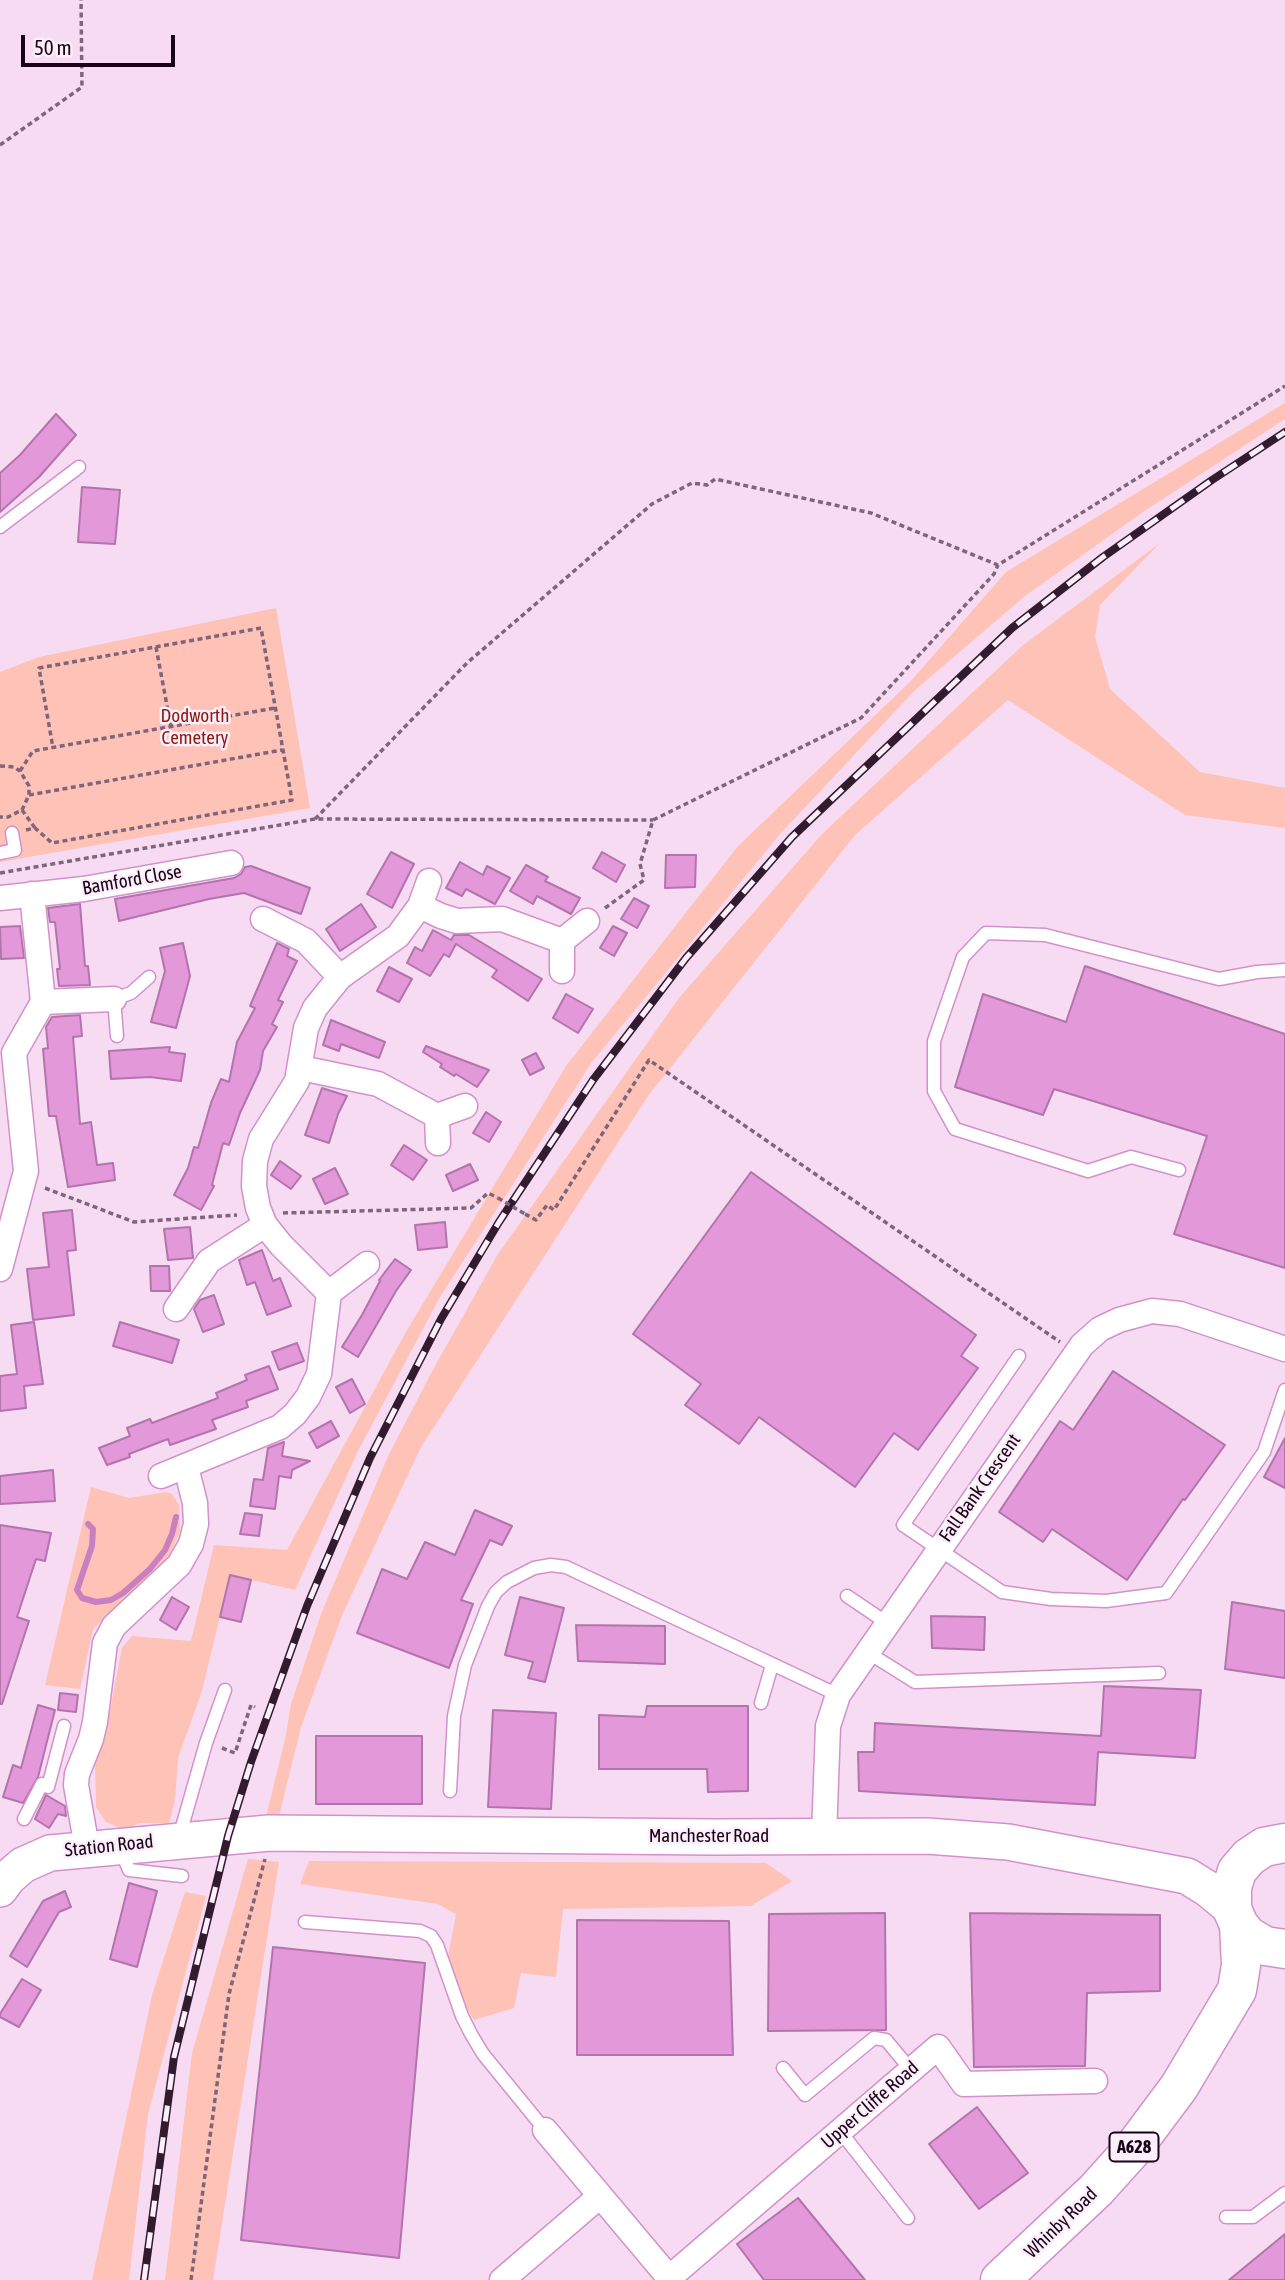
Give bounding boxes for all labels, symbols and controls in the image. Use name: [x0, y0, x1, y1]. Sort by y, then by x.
scale bar: [24, 21, 178, 65]
text: 50 m: [34, 35, 72, 59]
park label: Dodworth Cemetery: [161, 705, 229, 749]
street label: Bamford Close: [81, 860, 183, 900]
street label: Fall Bank Crescent: [934, 1430, 1026, 1546]
street label: Manchester Road: [649, 1825, 769, 1847]
street label: Station Road: [63, 1830, 155, 1862]
street label: Upper Cliffe Road: [817, 2056, 923, 2154]
road number: A628: [1110, 2132, 1158, 2162]
street label: Whinby Road: [1020, 2183, 1102, 2263]

